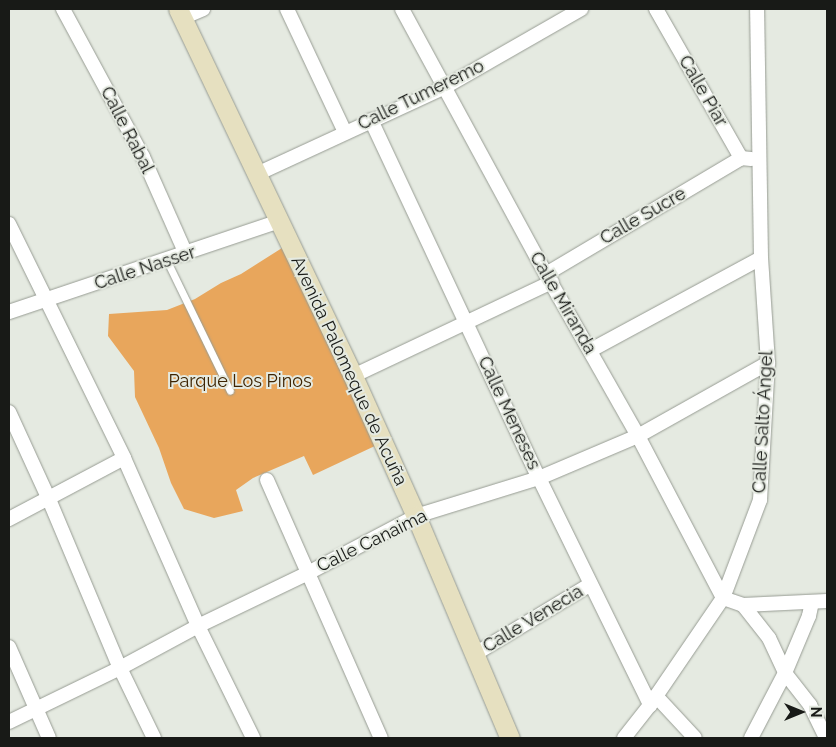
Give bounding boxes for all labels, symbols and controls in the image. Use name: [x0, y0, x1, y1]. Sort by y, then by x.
street label: Calle Piar: [674, 52, 732, 130]
street label: Calle Tumeremo: [354, 55, 488, 135]
street label: Calle Rabal: [96, 83, 158, 177]
street label: Calle Sucre: [596, 183, 690, 249]
street label: Calle Nasser: [92, 242, 198, 294]
street label: Calle Miranda: [525, 248, 601, 358]
street label: Avenida Palomeque de Acuña: [286, 253, 412, 489]
street label: Calle Salto Ángel: [748, 350, 778, 494]
street label: Calle Meneses: [473, 353, 545, 473]
park label: Parque Los Pinos: [168, 370, 312, 392]
street label: Calle Canaima: [313, 505, 431, 577]
street label: Calle Venecia: [479, 581, 587, 657]
north arrow: [776, 687, 826, 737]
text: N: [808, 707, 824, 717]

